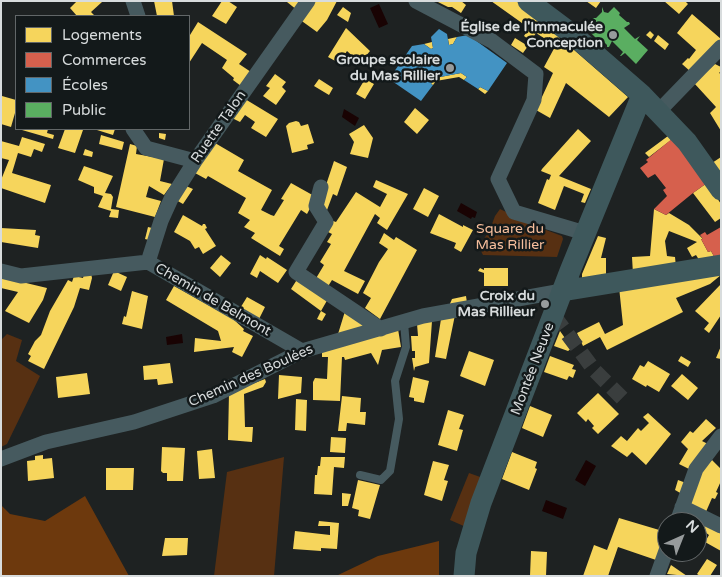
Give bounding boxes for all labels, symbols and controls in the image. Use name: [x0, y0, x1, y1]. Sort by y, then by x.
legend: [15, 15, 190, 130]
place label: Église de l'Immaculée Conception: [460, 19, 603, 52]
text: Logements: [62, 26, 142, 44]
marker: Église de l'Immaculée Conception: [607, 29, 619, 41]
text: Commerces: [62, 51, 146, 69]
place label: Groupe scolaire du Mas Rillier: [336, 52, 440, 84]
marker: Groupe scolaire du Mas Rillier: [444, 62, 456, 74]
text: Écoles: [62, 76, 108, 94]
street label: Ruette Talon: [188, 88, 250, 166]
text: Public: [62, 101, 106, 119]
park label: Square du Mas Rillier: [476, 221, 544, 253]
street label: Chemin de Belmont: [152, 260, 274, 340]
place label: Croix du Mas Rillieur: [458, 288, 535, 321]
marker: Croix du Mas Rillieur: [539, 298, 551, 310]
street label: Montée Neuve: [508, 320, 558, 418]
street label: Chemin des Boulées: [186, 341, 316, 411]
north arrow: [657, 512, 707, 562]
text: N: [682, 517, 702, 537]

